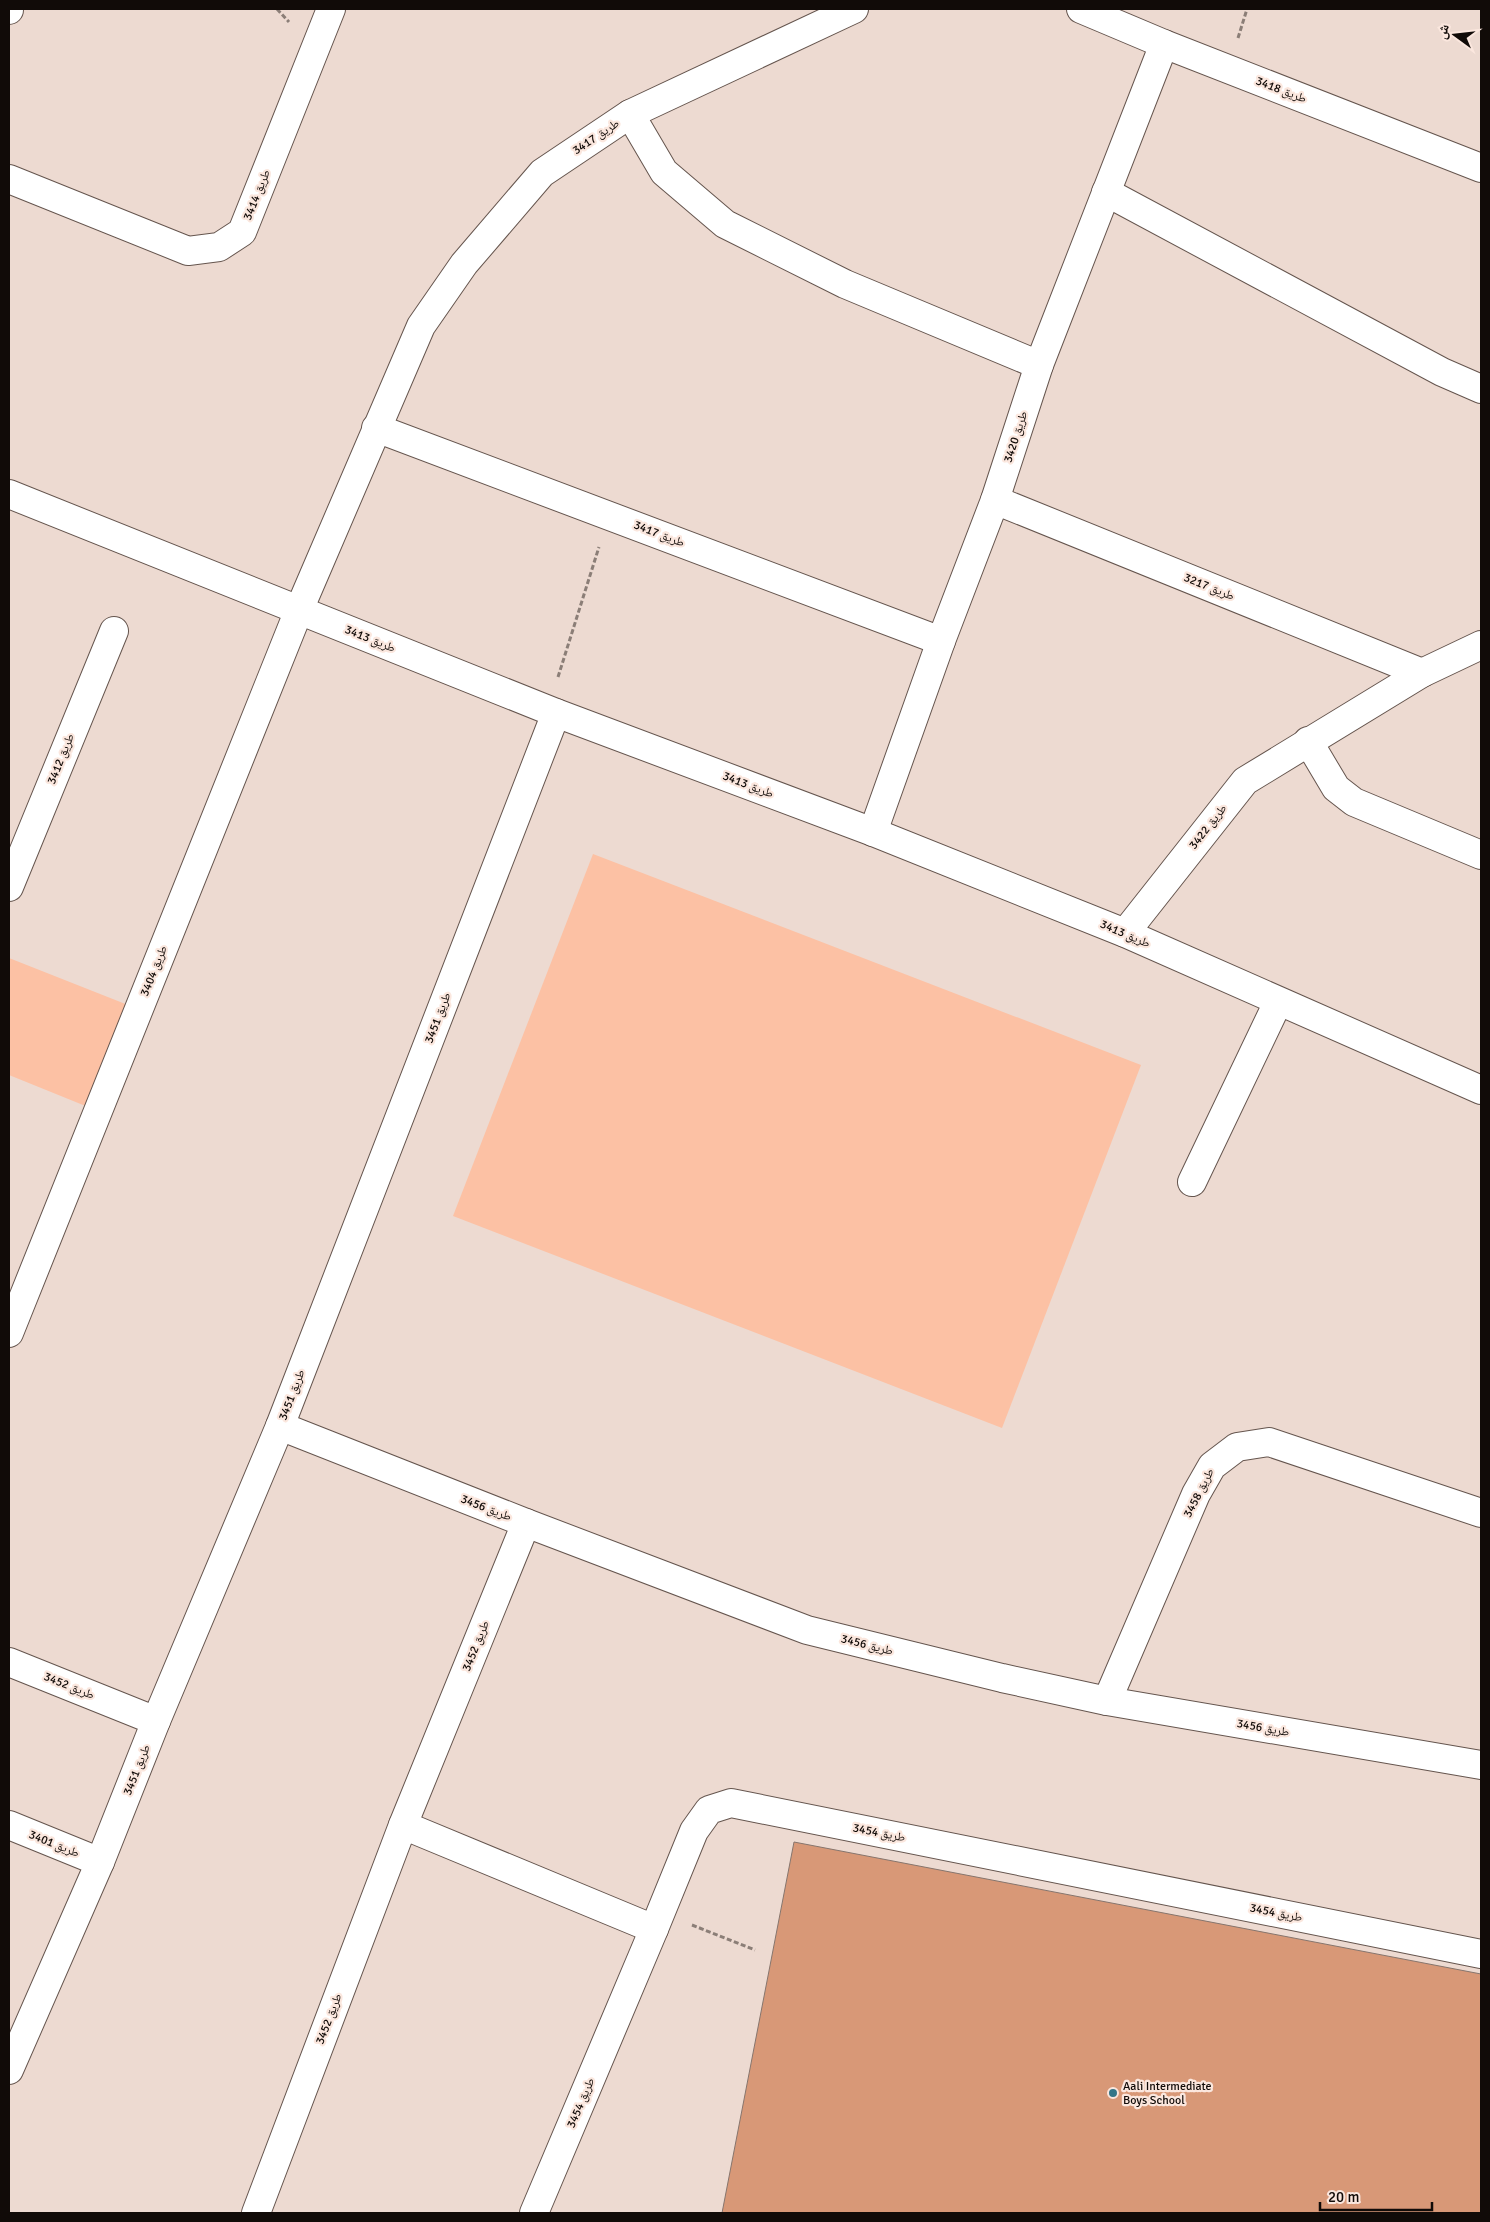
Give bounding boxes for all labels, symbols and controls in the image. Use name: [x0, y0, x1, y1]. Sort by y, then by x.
north arrow: [1430, 10, 1480, 60]
text: ش: [1433, 22, 1453, 41]
street label: طريق 3418: [1253, 73, 1309, 107]
street label: طريق 3417: [570, 116, 622, 158]
street label: طريق 3414: [240, 167, 274, 222]
street label: طريق 3420: [1001, 409, 1031, 465]
street label: طريق 3417: [631, 517, 687, 551]
street label: طريق 3217: [1182, 570, 1237, 604]
street label: طريق 3413: [343, 622, 398, 656]
street label: طريق 3412: [44, 731, 78, 786]
street label: طريق 3413: [720, 768, 776, 802]
street label: طريق 3422: [1186, 801, 1230, 853]
street label: طريق 3413: [1098, 917, 1152, 951]
street label: طريق 3404: [137, 943, 171, 998]
street label: طريق 3451: [421, 990, 455, 1046]
street label: طريق 3451: [275, 1367, 309, 1423]
street label: طريق 3458: [1180, 1466, 1218, 1520]
street label: طريق 3456: [458, 1491, 514, 1525]
street label: طريق 3452: [459, 1618, 493, 1673]
street label: طريق 3456: [839, 1631, 895, 1659]
street label: طريق 3452: [42, 1669, 97, 1703]
street label: طريق 3456: [1236, 1716, 1291, 1740]
street label: طريق 3451: [120, 1742, 154, 1797]
street label: طريق 3454: [851, 1821, 907, 1845]
street label: طريق 3401: [27, 1827, 82, 1861]
street label: طريق 3454: [1248, 1901, 1304, 1925]
street label: طريق 3452: [312, 1991, 346, 2047]
street label: طريق 3454: [564, 2076, 598, 2130]
place label: Aali Intermediate Boys School: [1123, 2079, 1212, 2108]
marker: Aali Intermediate Boys School: [1107, 2087, 1119, 2099]
scale bar: [1320, 2180, 1432, 2212]
text: 20 m: [1328, 2188, 1359, 2206]

